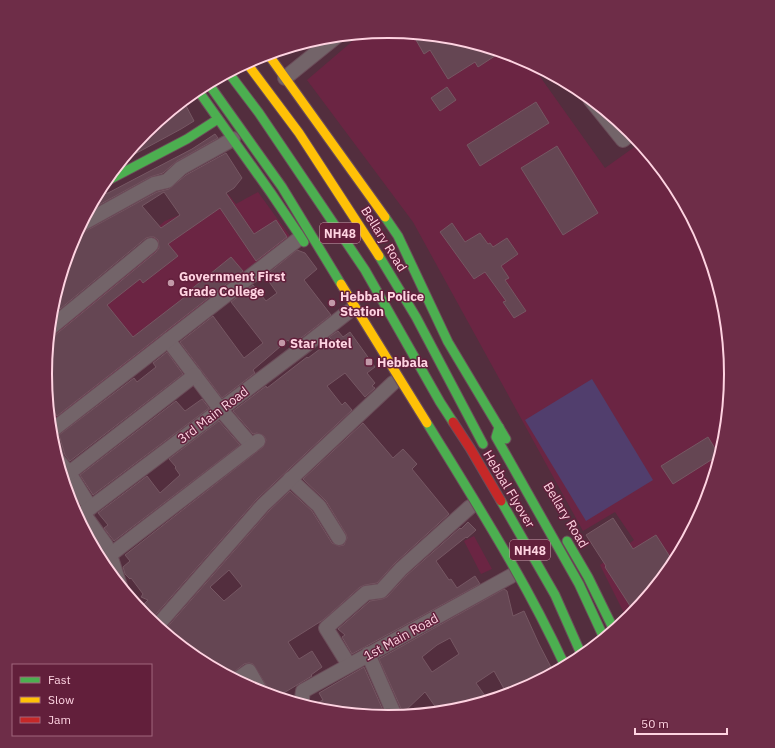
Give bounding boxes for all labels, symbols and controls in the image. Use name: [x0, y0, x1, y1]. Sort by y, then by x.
street label: Bellary Road: [357, 203, 411, 275]
road number: NH48: [320, 223, 360, 243]
place label: Government First Grade College: [179, 268, 286, 300]
marker: Government First Grade College: [166, 278, 176, 288]
place label: Hebbal Police Station: [340, 288, 424, 320]
marker: Hebbal Police Station: [327, 298, 337, 308]
place label: Star Hotel: [290, 335, 352, 352]
marker: Star Hotel: [277, 338, 287, 348]
place label: Hebbala: [377, 354, 428, 371]
marker: Hebbala: [364, 357, 374, 367]
street label: 3rd Main Road: [174, 383, 252, 447]
street label: Hebbal Flyover: [479, 447, 539, 531]
street label: Bellary Road: [540, 479, 592, 551]
road number: NH48: [510, 540, 550, 560]
street label: 1st Main Road: [361, 610, 441, 664]
legend: [12, 664, 152, 736]
text: Fast: [48, 672, 71, 687]
text: Slow: [48, 692, 74, 707]
scale bar: [635, 710, 727, 736]
text: Jam: [48, 712, 71, 727]
text: 50 m: [641, 716, 669, 731]

